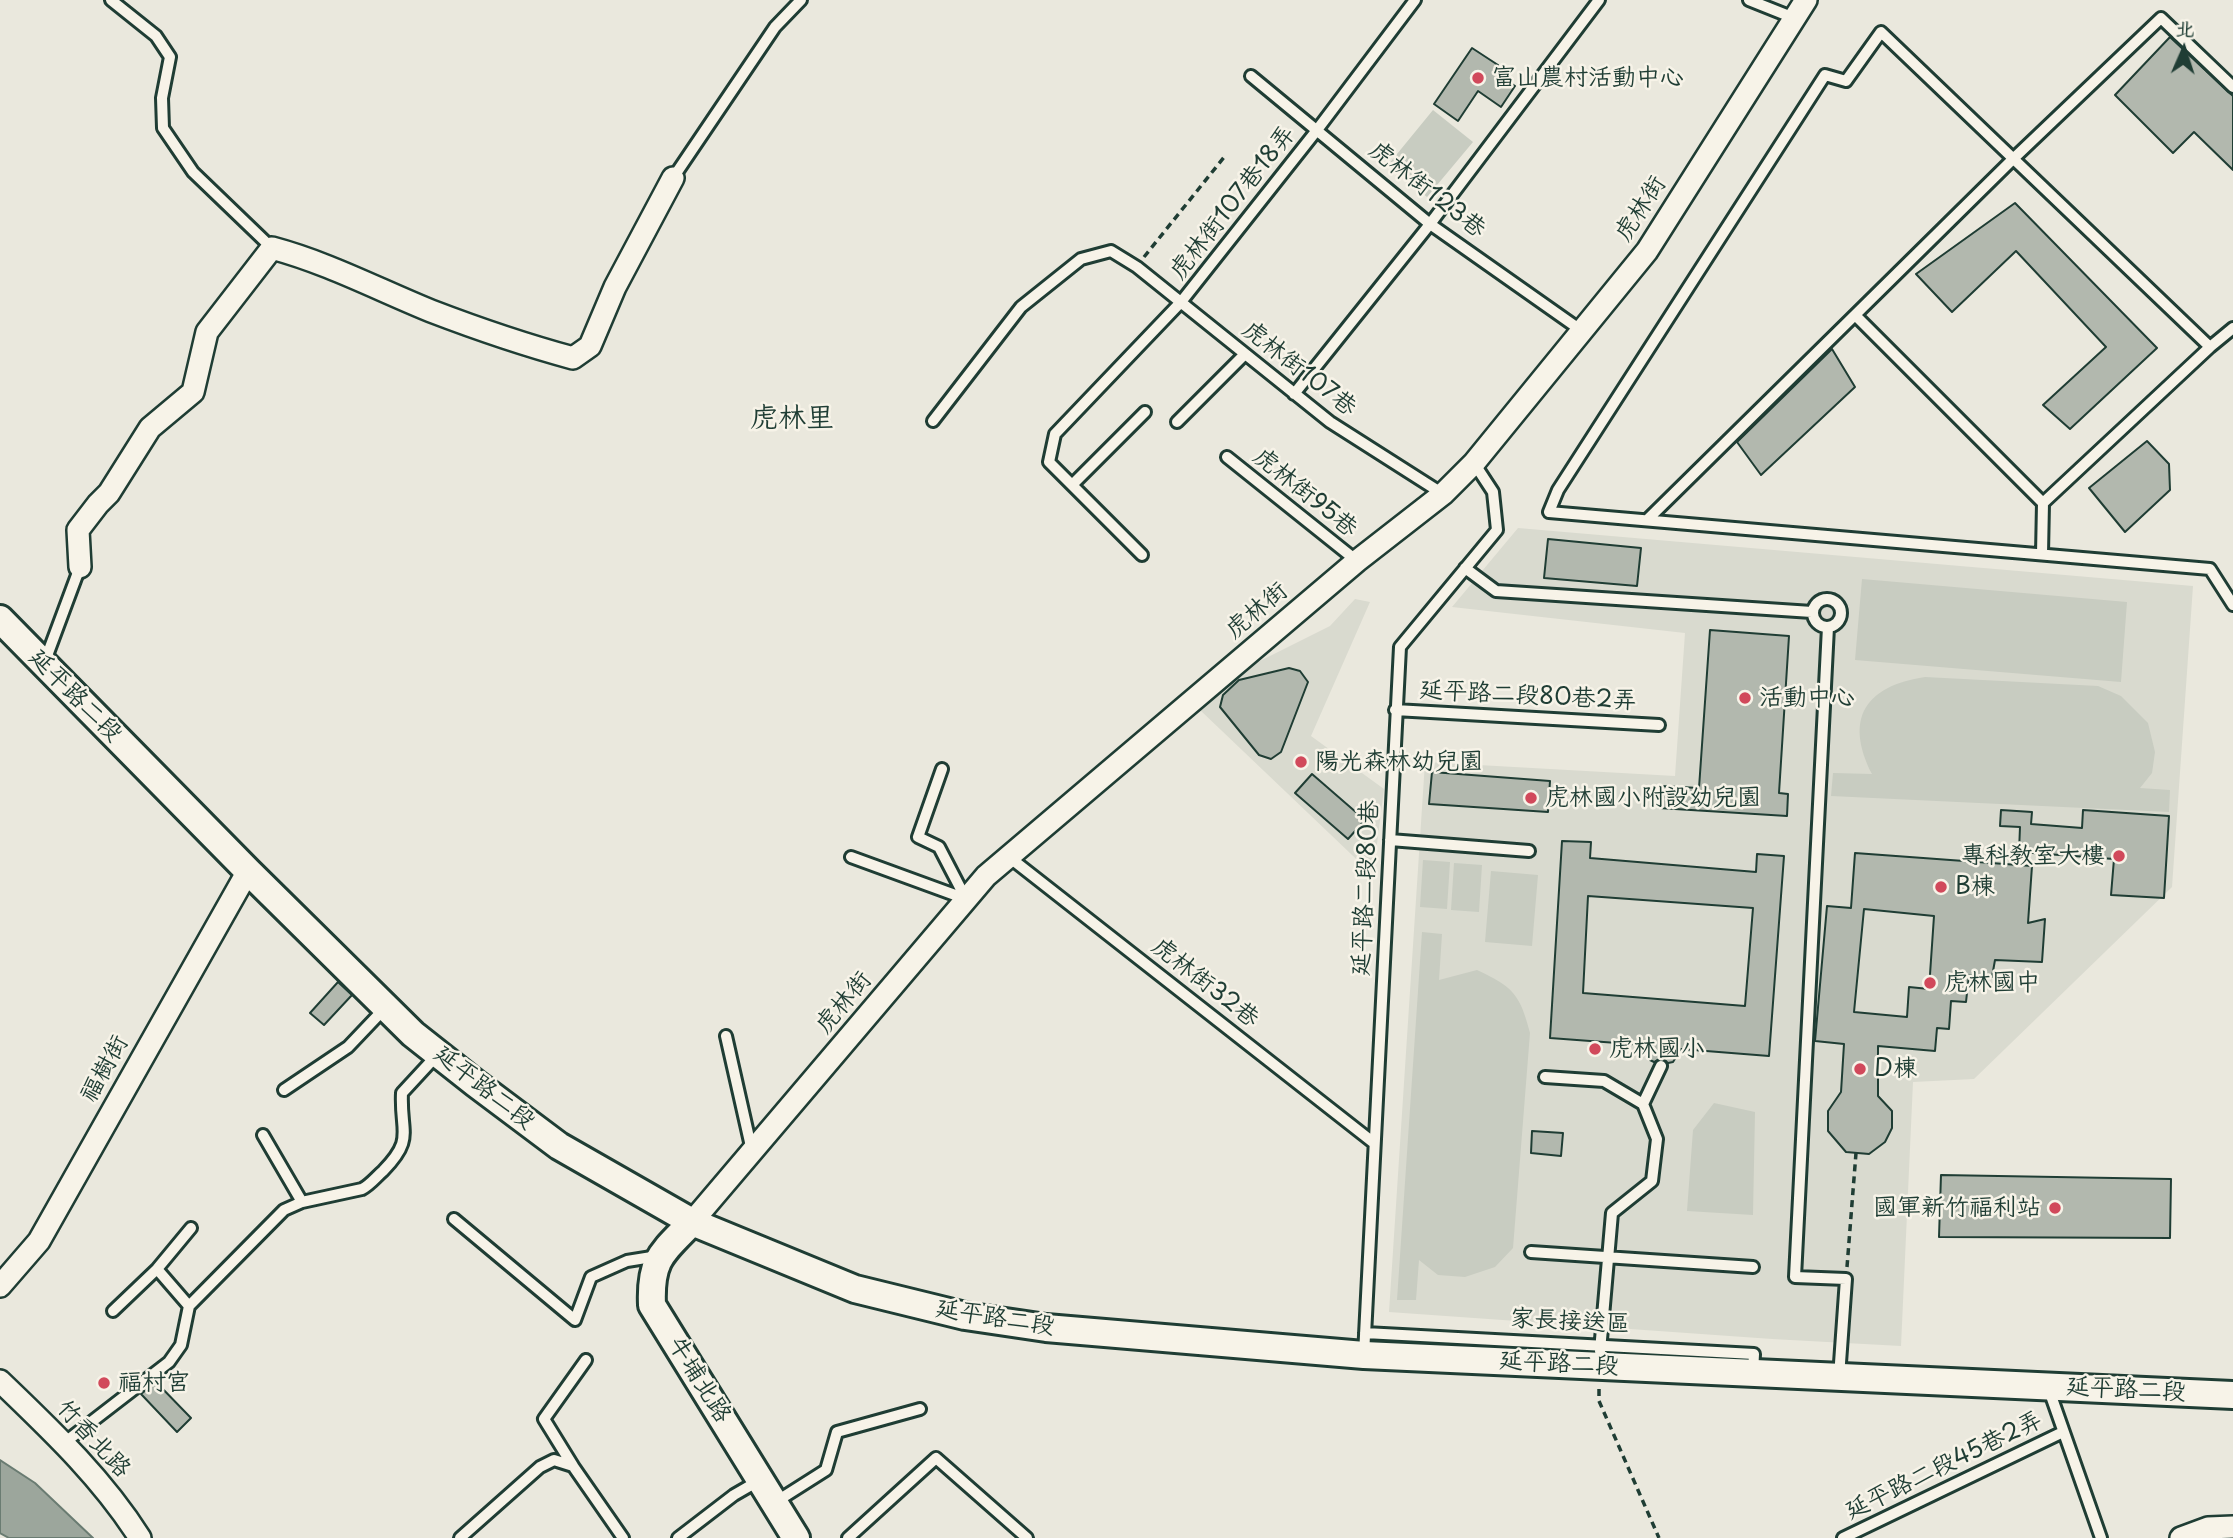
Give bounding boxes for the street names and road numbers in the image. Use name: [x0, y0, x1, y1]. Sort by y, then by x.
street label: 虎林街107巷18弄: [1164, 120, 1302, 286]
street label: 虎林街123巷: [1363, 136, 1491, 244]
street label: 虎林街: [1609, 171, 1673, 247]
street label: 虎林街107巷: [1236, 315, 1362, 423]
street label: 虎林街95巷: [1247, 442, 1363, 544]
street label: 虎林街: [1220, 577, 1294, 645]
street label: 延平路二段: [22, 643, 128, 749]
street label: 延平路二段80巷2弄: [1419, 676, 1637, 716]
street label: 延平路二段80巷: [1347, 799, 1385, 977]
street label: 虎林街32巷: [1146, 932, 1264, 1034]
street label: 虎林街: [810, 966, 878, 1040]
street label: 福樹街: [75, 1031, 135, 1107]
street label: 延平路二段: [428, 1040, 540, 1136]
street label: 延平路二段: [933, 1294, 1057, 1342]
street label: 家長接送區: [1509, 1304, 1631, 1340]
street label: 牛埔北路: [661, 1332, 737, 1428]
street label: 延平路二段: [1498, 1346, 1620, 1382]
street label: 延平路二段: [2065, 1372, 2187, 1408]
street label: 竹香北路: [50, 1394, 136, 1484]
street label: 延平路二段45巷2弄: [1841, 1406, 2047, 1526]

